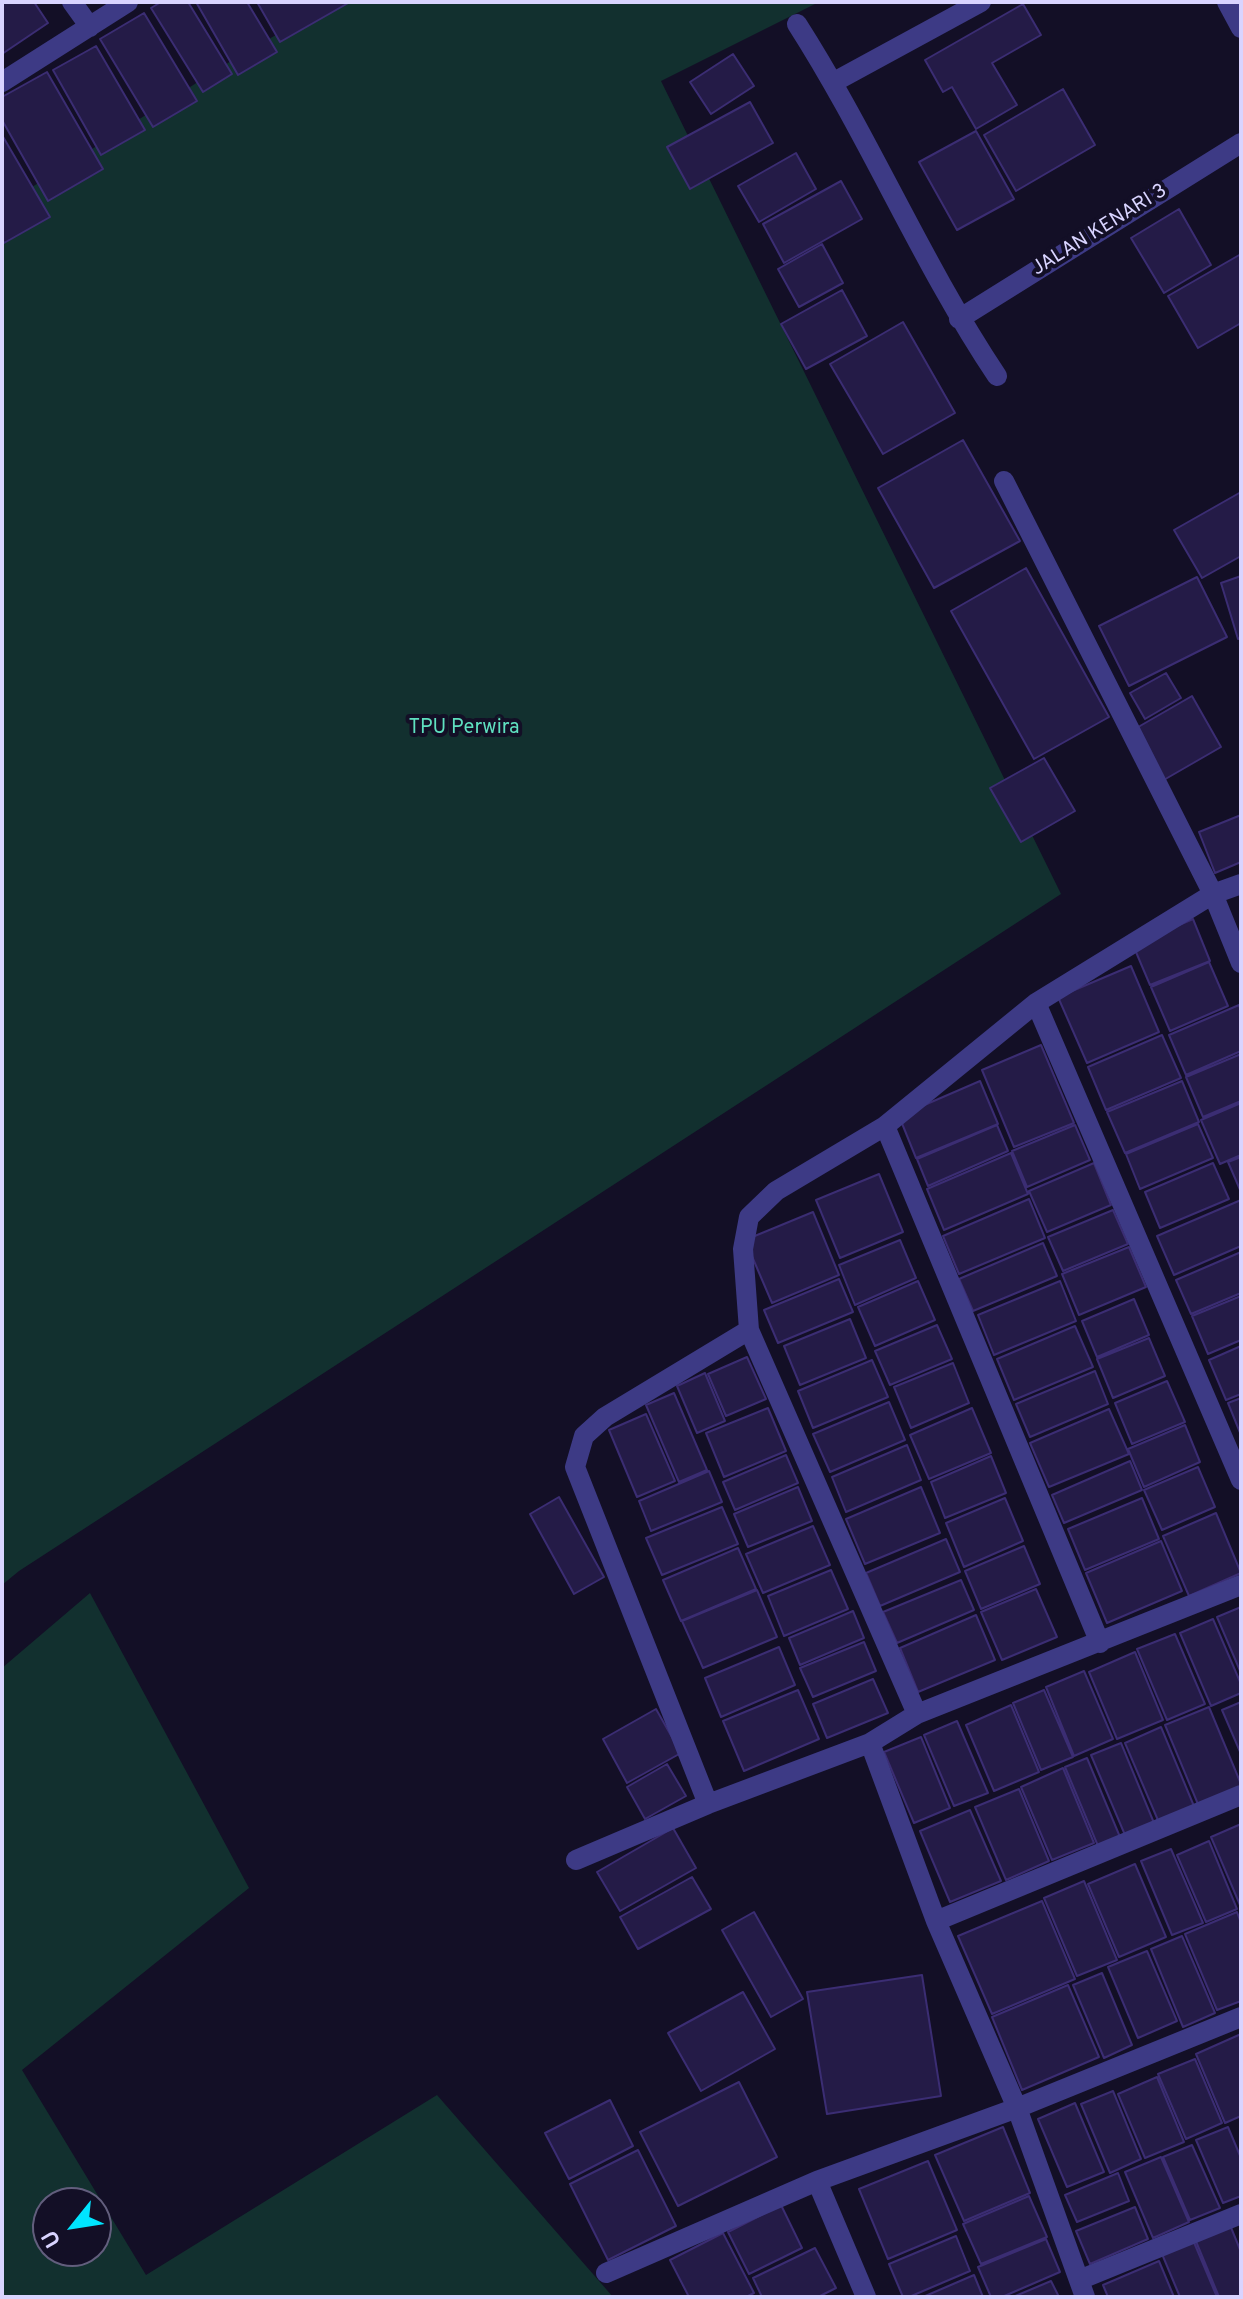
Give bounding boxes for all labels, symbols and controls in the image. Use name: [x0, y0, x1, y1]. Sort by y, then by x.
street label: JALAN KENARI 3: [1028, 180, 1172, 282]
park label: TPU Perwira: [408, 717, 520, 741]
north arrow: [32, 2187, 112, 2267]
text: U: [37, 2225, 68, 2252]

